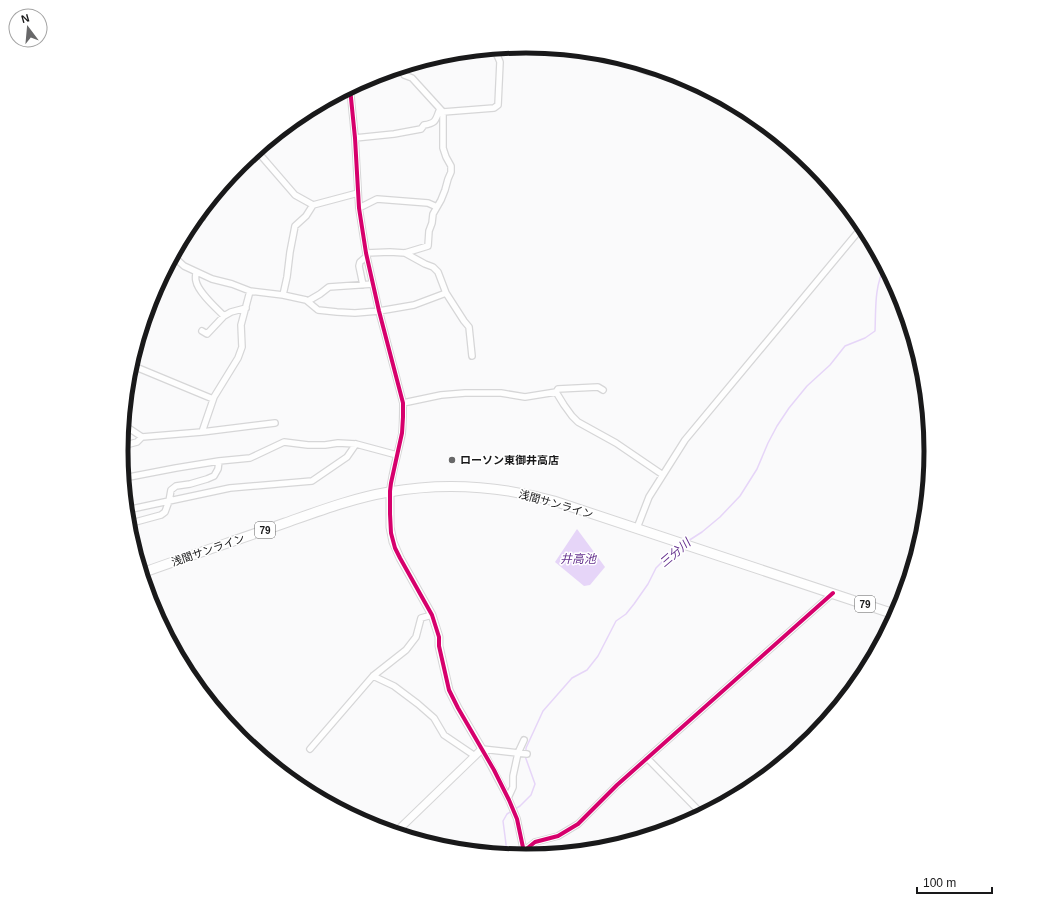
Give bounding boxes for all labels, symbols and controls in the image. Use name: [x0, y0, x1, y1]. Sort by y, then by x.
north arrow: [8, 8, 48, 48]
text: N: [20, 12, 31, 25]
place label: ローソン東御井高店: [460, 454, 559, 466]
marker: ローソン東御井高店: [447, 455, 457, 465]
street label: 浅間サンライン: [517, 488, 595, 520]
road number: 79: [255, 522, 275, 538]
street label: 浅間サンライン: [170, 532, 246, 568]
water label: 三分川: [657, 535, 695, 570]
water label: 井高池: [560, 552, 597, 566]
road number: 79: [855, 596, 875, 612]
scale bar: [917, 869, 992, 895]
text: 100 m: [923, 876, 956, 890]

